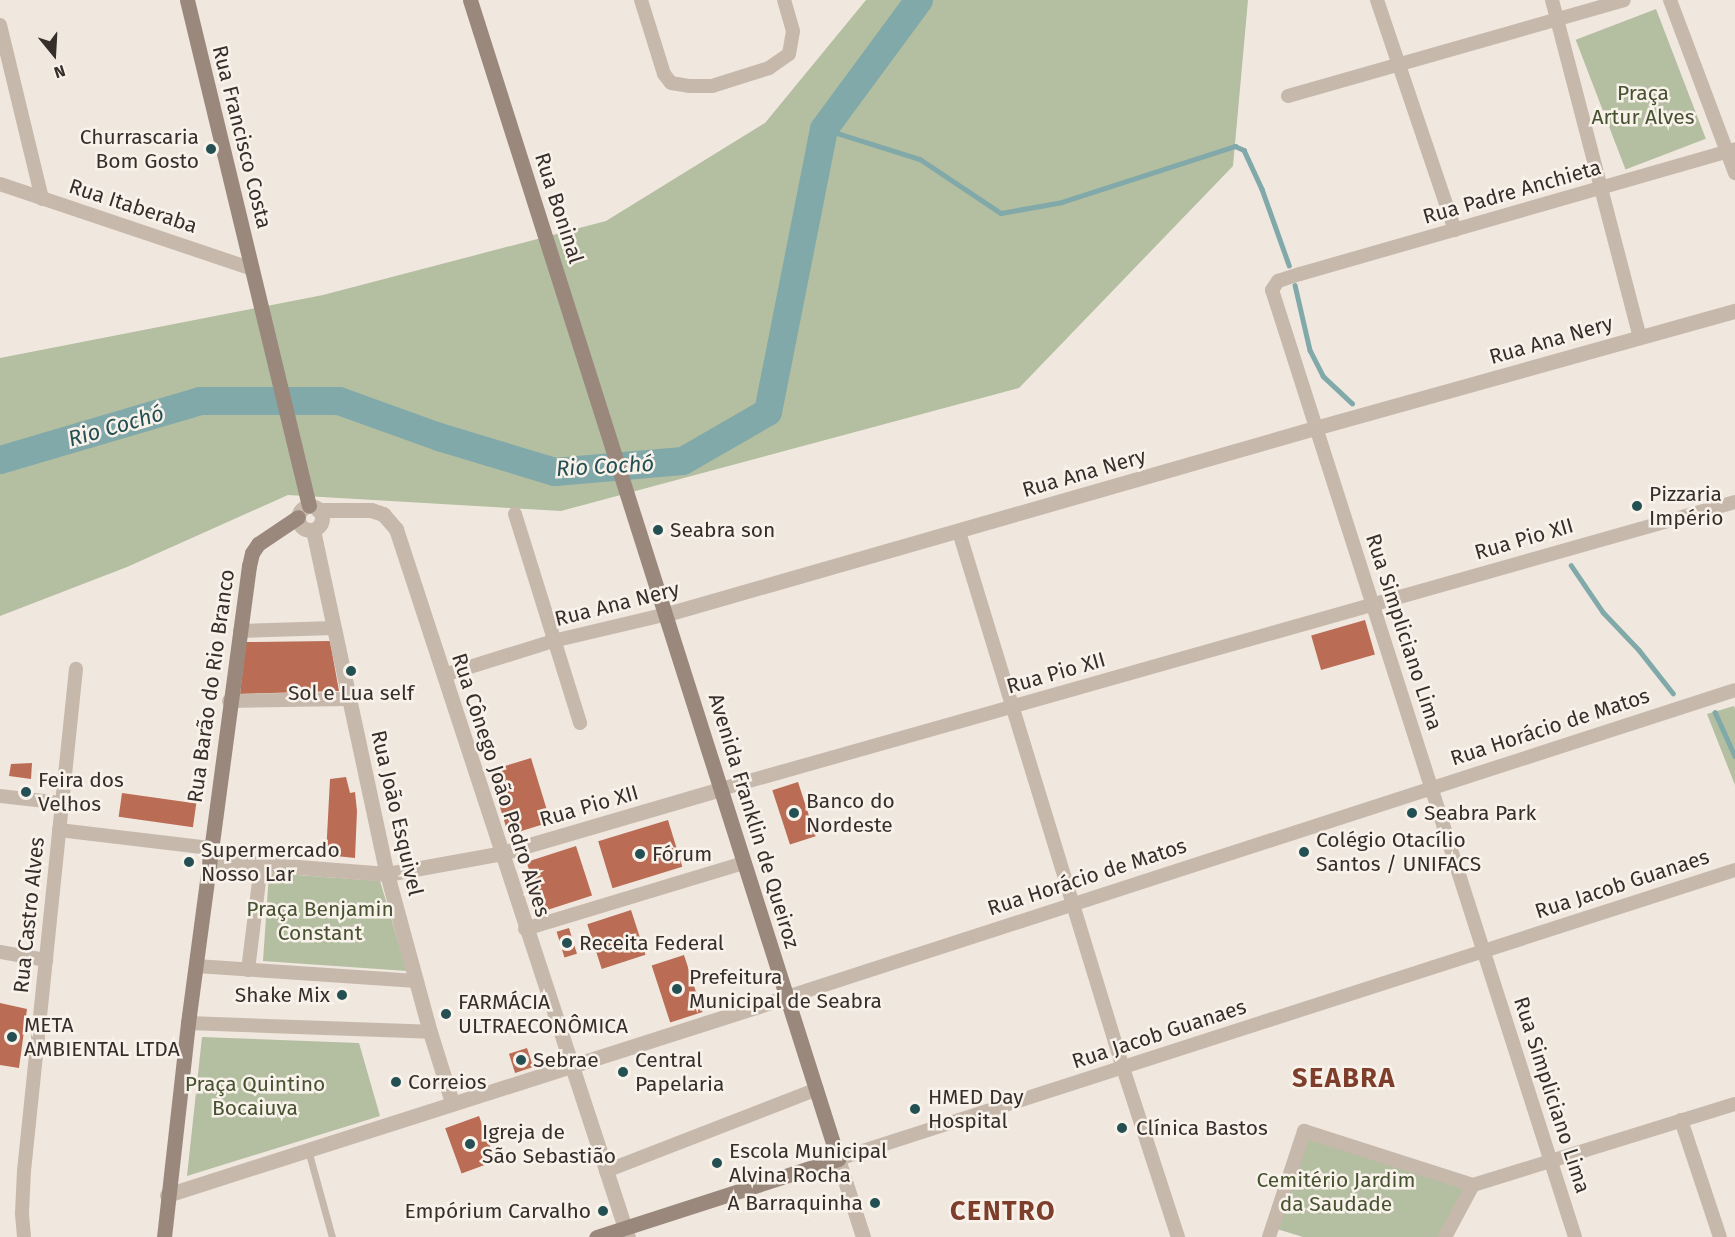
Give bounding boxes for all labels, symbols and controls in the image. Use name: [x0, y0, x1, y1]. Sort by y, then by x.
north arrow: [24, 24, 84, 84]
street label: Rua Francisco Costa: [207, 43, 277, 231]
text: N: [52, 61, 68, 82]
park label: Praça Artur Alves: [1591, 80, 1695, 130]
place label: Churrascaria Bom Gosto: [80, 124, 199, 174]
marker: Churrascaria Bom Gosto: [204, 142, 218, 156]
street label: Rua Boninal: [529, 149, 589, 267]
street label: Rua Padre Anchieta: [1420, 154, 1604, 230]
street label: Rua Itaberaba: [66, 173, 200, 239]
street label: Rua Ana Nery: [1486, 310, 1616, 370]
water label: Rio Cochó: [65, 400, 167, 452]
street label: Rua Ana Nery: [1019, 443, 1149, 503]
water label: Rio Cochó: [555, 450, 655, 482]
place label: Pizzaria Império: [1649, 481, 1723, 531]
marker: Pizzaria Império: [1630, 499, 1644, 513]
street label: Rua Pio XII: [1472, 513, 1576, 565]
place label: Seabra son: [670, 517, 775, 543]
marker: Seabra son: [651, 523, 665, 537]
street label: Rua Simpliciano Lima: [1360, 531, 1448, 733]
street label: Rua Barão do Rio Branco: [182, 568, 240, 804]
street label: Rua Ana Nery: [552, 576, 682, 632]
street label: Rua Pio XII: [1004, 647, 1108, 699]
street label: Rua Cônego João Pedro Alves: [446, 650, 556, 920]
marker: Sol e Lua self: [344, 664, 358, 678]
place label: Sol e Lua self: [288, 680, 414, 706]
street label: Rua Horácio de Matos: [1447, 683, 1653, 771]
street label: Avenida Franklin de Queiroz: [703, 690, 805, 952]
street label: Rua João Esquivel: [366, 728, 428, 898]
place label: Feira dos Velhos: [38, 767, 124, 817]
street label: Rua Pio XII: [537, 780, 641, 832]
marker: Feira dos Velhos: [19, 785, 33, 799]
place label: Banco do Nordeste: [806, 788, 895, 838]
place label: Seabra Park: [1424, 800, 1536, 826]
marker: Banco do Nordeste: [787, 806, 801, 820]
marker: Seabra Park: [1405, 806, 1419, 820]
place label: Colégio Otacílio Santos / UNIFACS: [1316, 827, 1481, 877]
street label: Rua Horácio de Matos: [984, 833, 1190, 921]
street label: Rua Castro Alves: [8, 836, 50, 994]
place label: Supermercado Nosso Lar: [201, 837, 340, 887]
place label: Fórum: [652, 841, 712, 867]
street label: Rua Jacob Guanaes: [1532, 844, 1712, 924]
marker: Colégio Otacílio Santos / UNIFACS: [1297, 845, 1311, 859]
marker: Fórum: [633, 847, 647, 861]
marker: Supermercado Nosso Lar: [182, 855, 196, 869]
park label: Praça Benjamin Constant: [246, 896, 394, 946]
place label: Receita Federal: [579, 930, 724, 956]
marker: Receita Federal: [560, 936, 574, 950]
place label: Prefeitura Municipal de Seabra: [689, 964, 882, 1014]
place label: Shake Mix: [235, 982, 330, 1008]
marker: Prefeitura Municipal de Seabra: [670, 982, 684, 996]
marker: Shake Mix: [335, 988, 349, 1002]
place label: FARMÁCIA ULTRAECONÔMICA: [458, 989, 628, 1039]
street label: Rua Jacob Guanaes: [1069, 994, 1249, 1074]
street label: Rua Simpliciano Lima: [1508, 994, 1596, 1196]
marker: FARMÁCIA ULTRAECONÔMICA: [439, 1007, 453, 1021]
place label: META AMBIENTAL LTDA: [24, 1012, 180, 1062]
marker: META AMBIENTAL LTDA: [5, 1030, 19, 1044]
place label: Sebrae: [533, 1047, 599, 1073]
place label: Central Papelaria: [635, 1047, 724, 1097]
marker: Sebrae: [514, 1053, 528, 1067]
district label: SEABRA: [1292, 1063, 1396, 1095]
marker: Central Papelaria: [616, 1065, 630, 1079]
place label: Correios: [408, 1069, 487, 1095]
park label: Praça Quintino Bocaiuva: [185, 1071, 325, 1121]
marker: Correios: [389, 1075, 403, 1089]
place label: HMED Day Hospital: [928, 1084, 1024, 1134]
marker: HMED Day Hospital: [906, 1100, 924, 1118]
place label: Clínica Bastos: [1136, 1115, 1268, 1141]
place label: Igreja de São Sebastião: [482, 1119, 616, 1169]
marker: Clínica Bastos: [1113, 1119, 1131, 1137]
marker: Igreja de São Sebastião: [463, 1137, 477, 1151]
place label: Escola Municipal Alvina Rocha: [729, 1138, 887, 1188]
marker: Escola Municipal Alvina Rocha: [710, 1156, 724, 1170]
park label: Cemitério Jardim da Saudade: [1256, 1167, 1416, 1217]
place label: A Barraquinha: [728, 1190, 863, 1216]
marker: A Barraquinha: [868, 1196, 882, 1210]
district label: CENTRO: [950, 1196, 1056, 1228]
place label: Empórium Carvalho: [404, 1198, 591, 1224]
marker: Empórium Carvalho: [596, 1204, 610, 1218]

